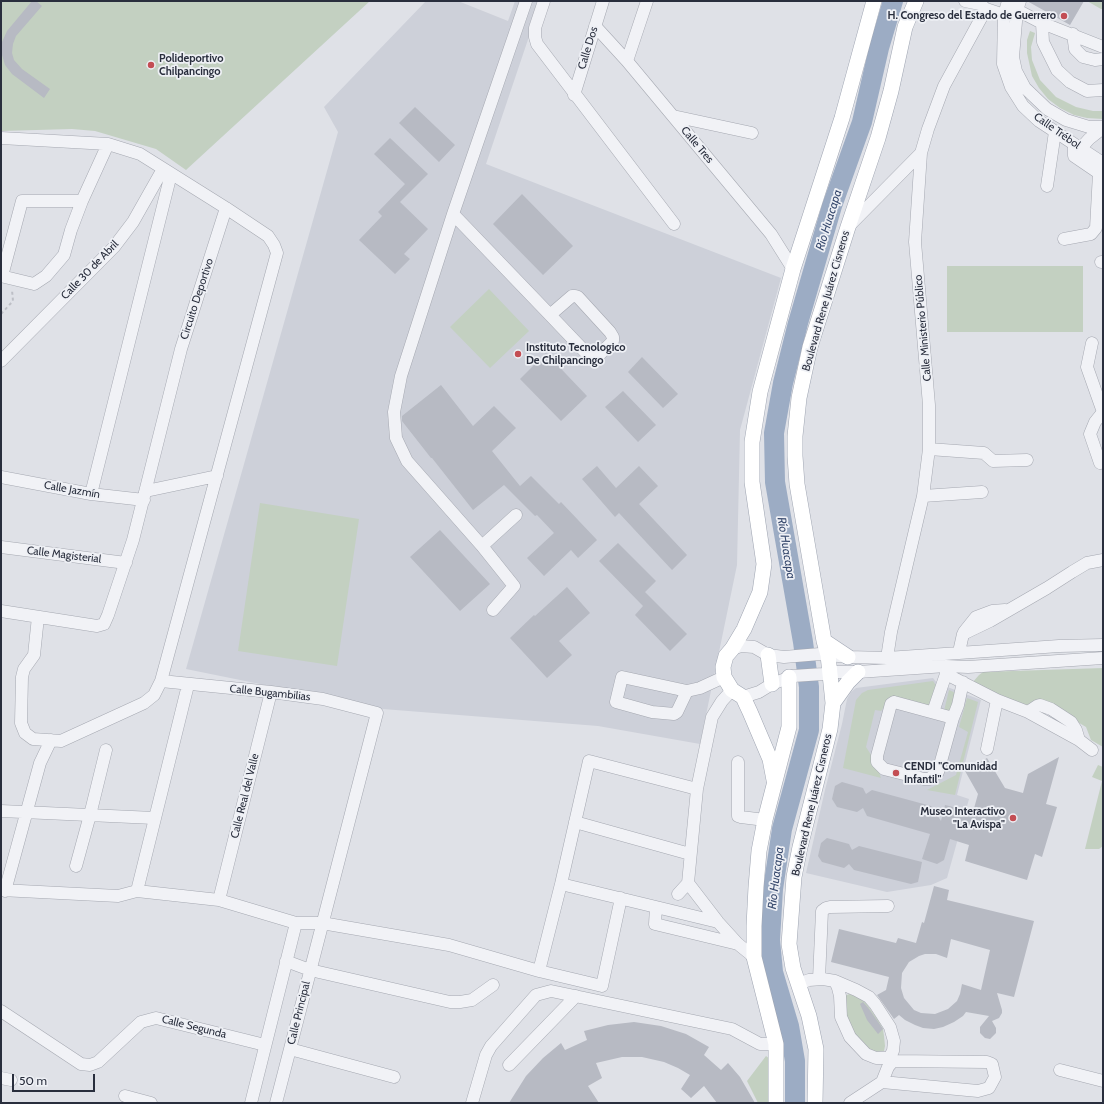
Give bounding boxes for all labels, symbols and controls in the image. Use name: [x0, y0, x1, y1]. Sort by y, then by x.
place label: H. Congreso del Estado de Guerrero: [888, 9, 1056, 23]
marker: H. Congreso del Estado de Guerrero: [1059, 11, 1069, 21]
street label: Calle Dos: [575, 25, 601, 71]
place label: Polideportivo Chilpancingo: [159, 52, 223, 78]
marker: Polideportivo Chilpancingo: [146, 60, 156, 70]
street label: Calle Trébol: [1031, 110, 1083, 152]
street label: Calle Tres: [678, 124, 716, 166]
water label: Río Huacapa: [813, 188, 845, 252]
street label: Boulevard Rene Juárez Cisneros: [800, 229, 852, 373]
street label: Calle 30 de Abril: [59, 238, 121, 302]
street label: Circuito Deportivo: [178, 257, 216, 341]
street label: Calle Ministerio Público: [912, 274, 934, 382]
place label: Instituto Tecnologico De Chilpancingo: [526, 341, 626, 367]
marker: Instituto Tecnologico De Chilpancingo: [513, 349, 523, 359]
street label: Calle Jazmín: [43, 479, 101, 501]
water label: Río Huacapa: [774, 516, 798, 580]
street label: Calle Magisterial: [26, 544, 102, 566]
street label: Calle Bugambilias: [229, 682, 311, 704]
street label: Boulevard Rene Juárez Cisneros: [789, 733, 835, 877]
street label: Calle Real del Valle: [228, 752, 262, 840]
place label: CENDI "Comunidad Infantil": [904, 760, 997, 786]
marker: CENDI "Comunidad Infantil": [891, 768, 901, 778]
place label: Museo Interactivo "La Avispa": [920, 805, 1005, 831]
marker: Museo Interactivo "La Avispa": [1008, 813, 1018, 823]
water label: Río Huacapa: [765, 846, 787, 910]
street label: Calle Principal: [285, 980, 313, 1046]
street label: Calle Segunda: [160, 1013, 228, 1041]
scale bar: [14, 1066, 97, 1092]
text: 50 m: [19, 1073, 47, 1088]

